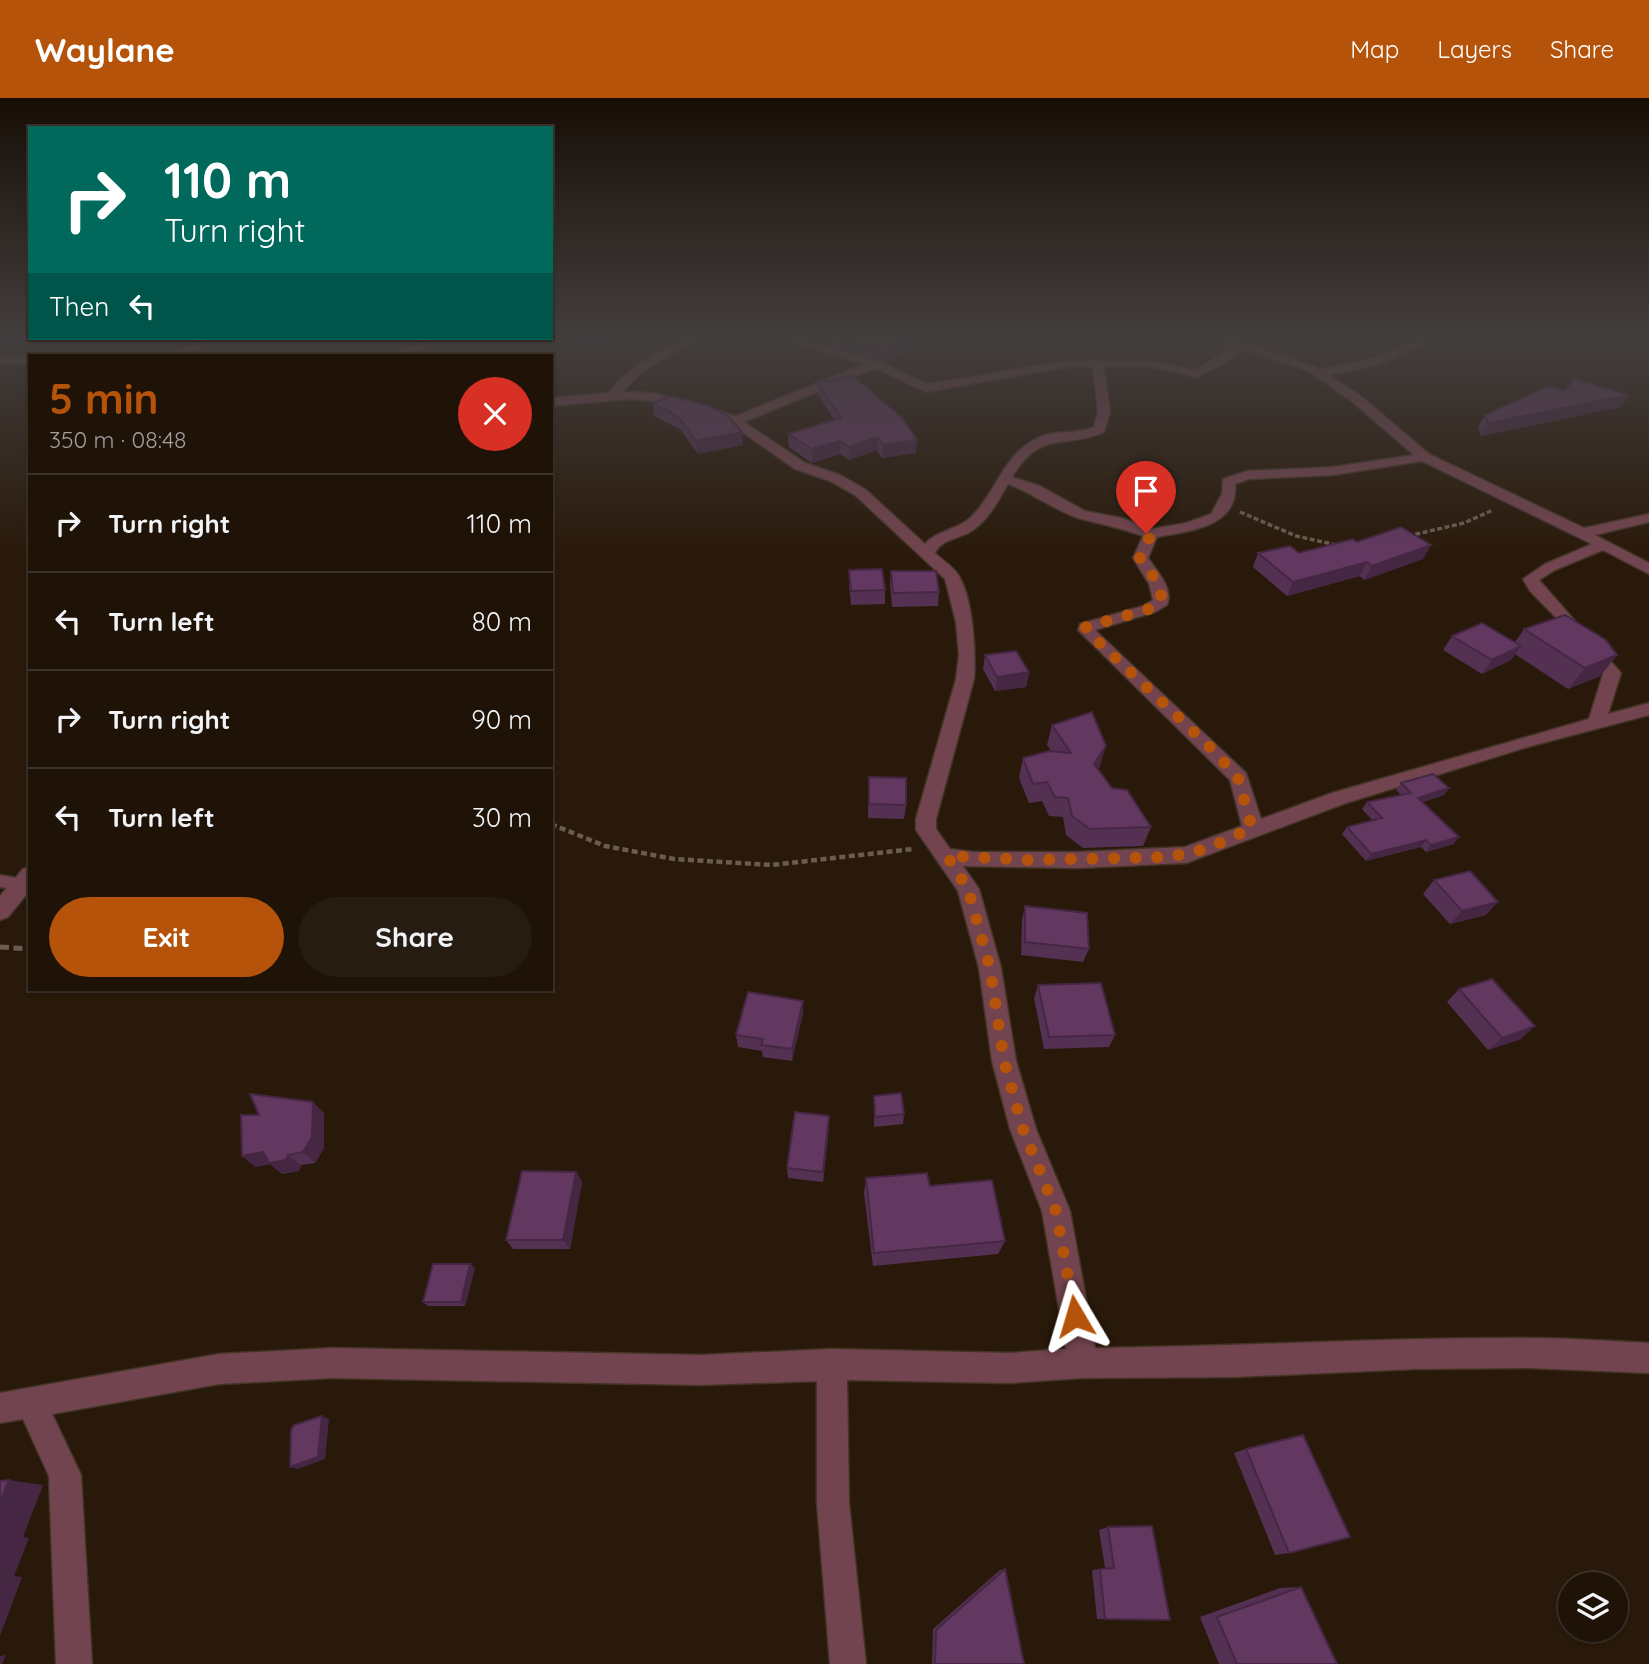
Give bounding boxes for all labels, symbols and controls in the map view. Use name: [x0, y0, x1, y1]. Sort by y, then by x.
text: Waylane: [35, 29, 175, 70]
text: Map: [1350, 34, 1399, 64]
text: Layers: [1437, 34, 1512, 64]
text: Share: [1550, 34, 1614, 64]
text: 110 m: [164, 149, 291, 210]
icon: right: [49, 154, 140, 245]
text: Turn right: [164, 210, 305, 250]
icon: left: [123, 287, 161, 325]
text: Then: [49, 290, 109, 323]
text: 5 min: [49, 372, 159, 425]
button: close: [458, 377, 532, 451]
text: 350 m · 08:48: [49, 425, 187, 454]
pin: [1116, 461, 1176, 533]
icon: arrive: [1127, 472, 1165, 510]
icon: right: [49, 504, 87, 542]
text: Turn right: [108, 507, 230, 540]
text: 110 m: [466, 507, 532, 540]
icon: left: [49, 602, 87, 640]
text: Turn left: [108, 605, 215, 638]
text: 80 m: [472, 605, 532, 638]
icon: right: [49, 700, 87, 738]
text: Turn right: [108, 703, 230, 736]
text: 90 m: [471, 703, 532, 736]
icon: left: [49, 798, 87, 836]
text: Turn left: [108, 801, 215, 834]
text: 30 m: [472, 801, 532, 834]
button: Exit: [49, 897, 284, 977]
button: Share: [298, 897, 532, 977]
position arrow: [1038, 1279, 1112, 1353]
map controls: [1558, 1572, 1628, 1642]
button: layers: [1558, 1572, 1628, 1642]

